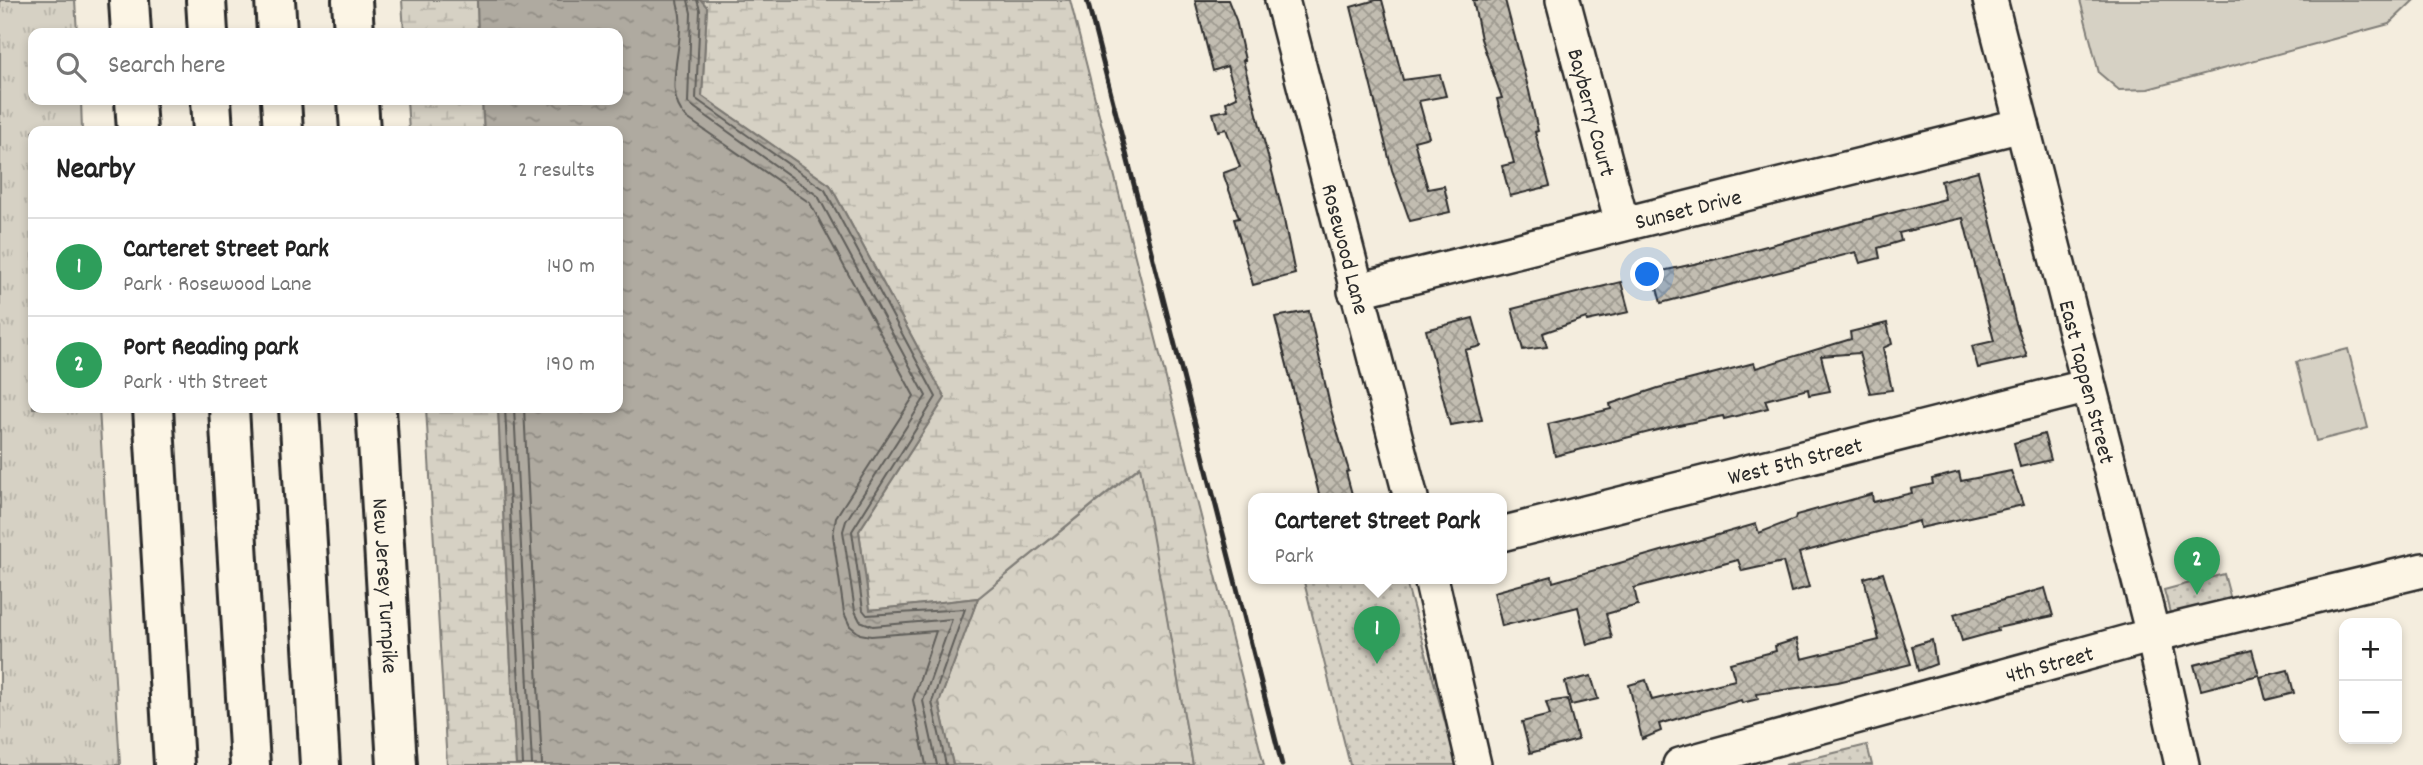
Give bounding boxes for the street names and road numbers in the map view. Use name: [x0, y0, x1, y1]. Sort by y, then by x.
street label: Bayberry Court: [1556, 45, 1622, 181]
street label: Rosewood Lane: [1310, 181, 1376, 318]
street label: Sunset Drive: [1632, 182, 1745, 241]
street label: East Tappen Street: [2048, 297, 2121, 468]
street label: West 5th Street: [1725, 431, 1867, 496]
street label: New Jersey Turnpike: [361, 497, 405, 675]
street label: 4th Street: [2003, 639, 2098, 695]

